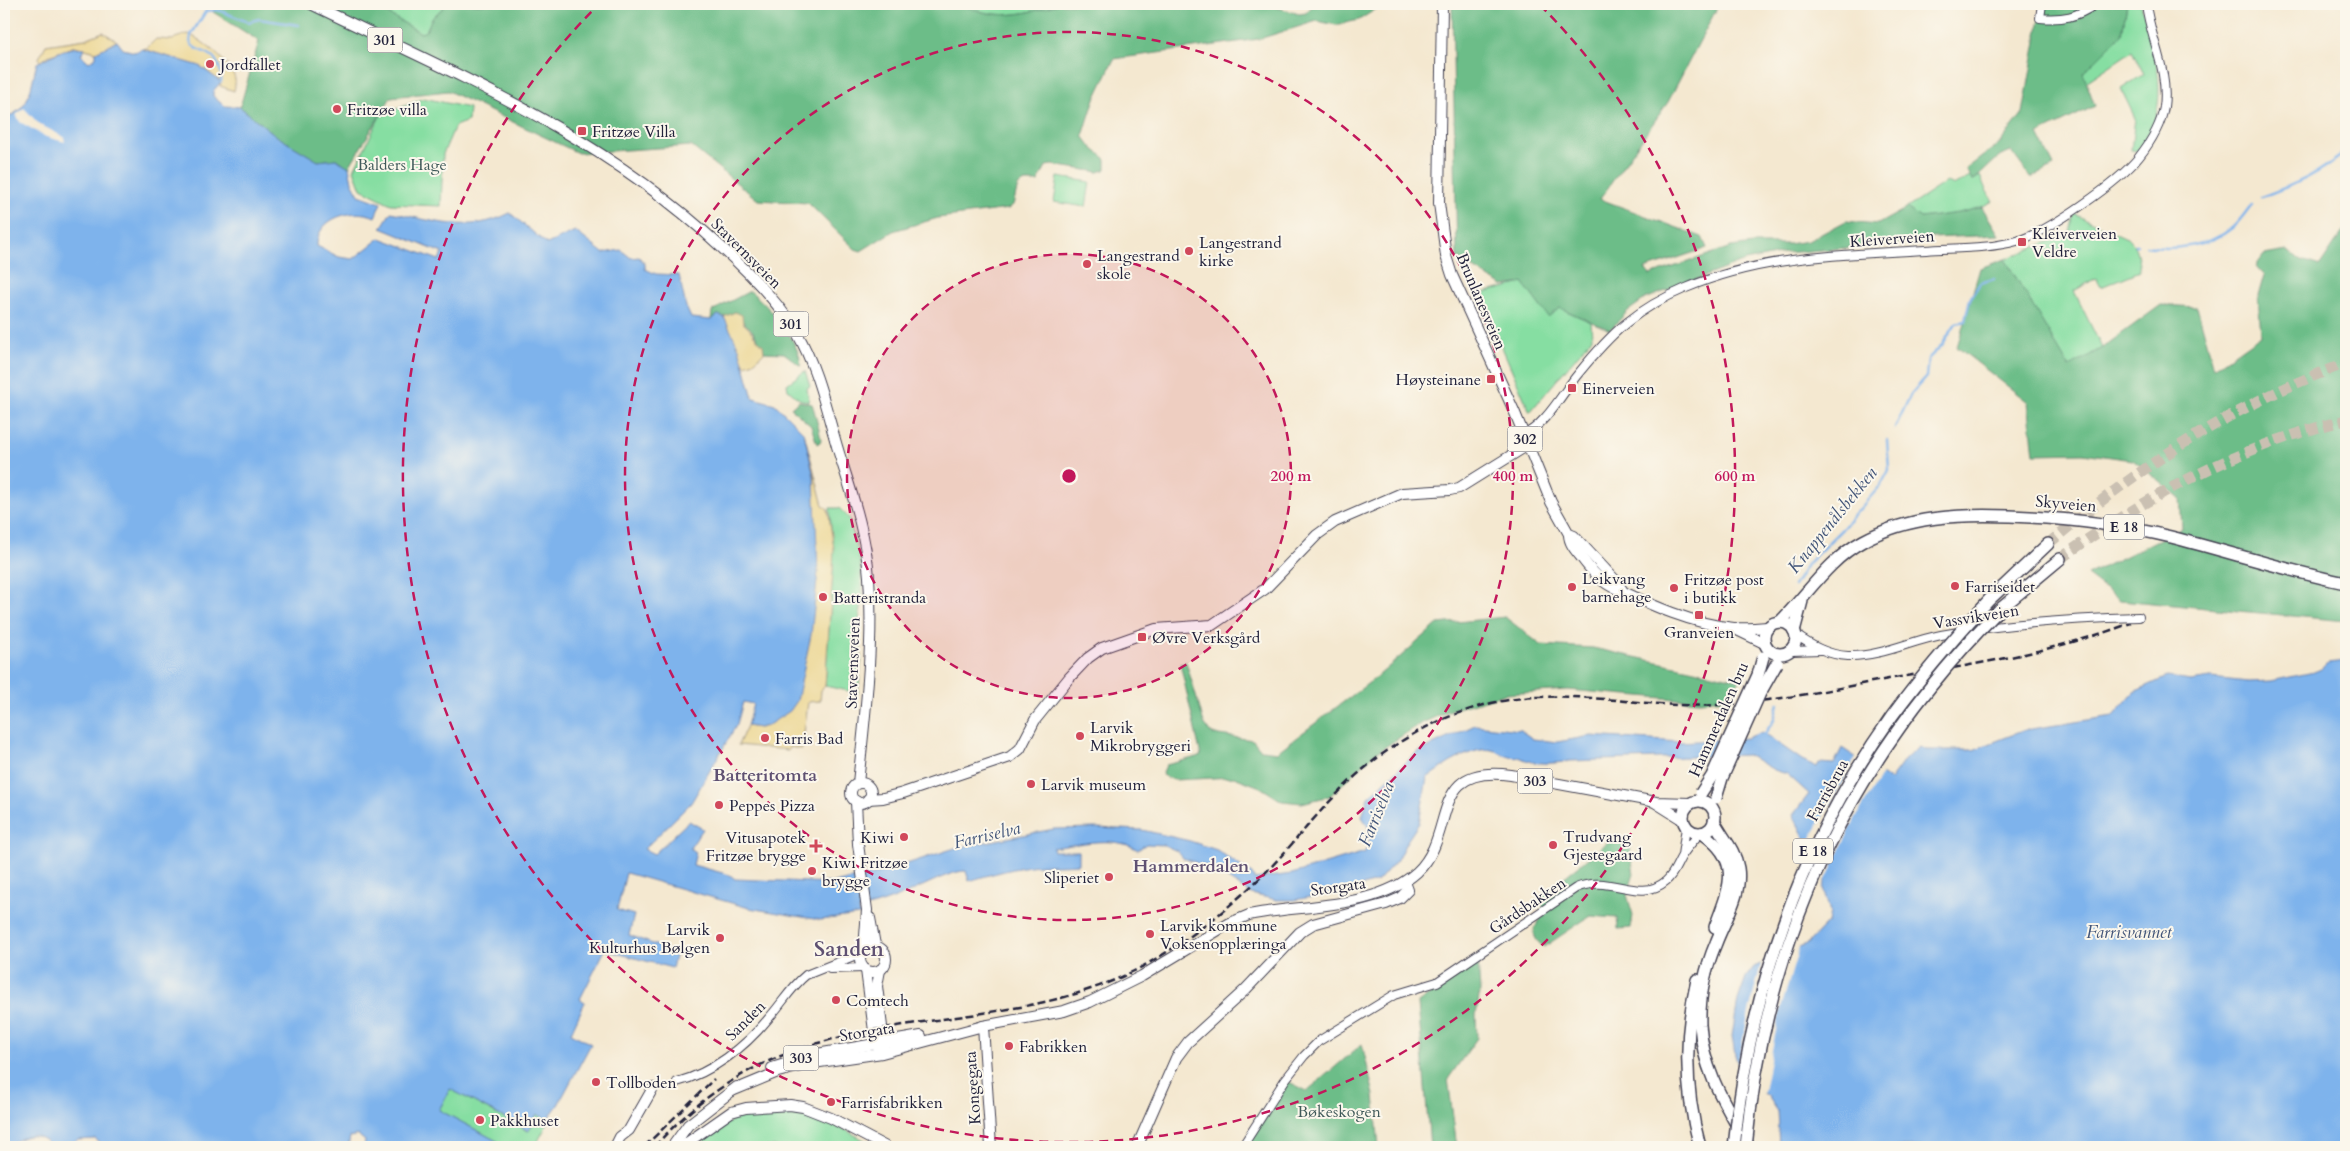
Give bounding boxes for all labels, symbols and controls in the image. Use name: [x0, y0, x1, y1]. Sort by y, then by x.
road number: 301: [368, 28, 402, 52]
place label: Jordfallet: [218, 54, 281, 76]
marker: Jordfallet: [204, 58, 216, 70]
place label: Fritzøe villa: [347, 99, 427, 121]
marker: Fritzøe villa: [331, 103, 343, 115]
place label: Fritzøe Villa: [592, 121, 676, 143]
marker: Fritzøe Villa: [576, 125, 588, 137]
park label: Balders Hage: [357, 154, 447, 176]
street label: Stavernsveien: [706, 213, 787, 294]
place label: Kleiverveien Veldre: [2032, 223, 2117, 263]
street label: Kleiverveien: [1849, 225, 1935, 253]
place label: Langestrand kirke: [1199, 232, 1282, 272]
marker: Kleiverveien Veldre: [2016, 236, 2028, 248]
place label: Langestrand skole: [1097, 245, 1180, 285]
marker: Langestrand kirke: [1183, 245, 1195, 257]
street label: Brunlanesveien: [1451, 249, 1511, 353]
marker: Langestrand skole: [1081, 258, 1093, 270]
road number: 301: [774, 312, 808, 336]
place label: Høysteinane: [1396, 369, 1481, 391]
marker: Høysteinane: [1485, 373, 1497, 385]
place label: Einerveien: [1582, 378, 1655, 400]
marker: Einerveien: [1566, 382, 1578, 394]
road number: 302: [1508, 426, 1542, 452]
water label: Knappenålsbekken: [1782, 462, 1883, 579]
text: 200 m: [1271, 466, 1312, 486]
text: 400 m: [1493, 466, 1534, 486]
text: 600 m: [1715, 466, 1756, 486]
centre of rings: [1060, 467, 1078, 485]
street label: Skyveien: [2034, 490, 2097, 518]
road number: E 18: [2104, 514, 2144, 540]
place label: Leikvang barnehage: [1582, 568, 1652, 608]
place label: Fritzøe post i butikk: [1684, 569, 1764, 609]
place label: Farriseidet: [1965, 576, 2035, 598]
marker: Farriseidet: [1949, 580, 1961, 592]
marker: Leikvang barnehage: [1566, 581, 1578, 593]
marker: Fritzøe post i butikk: [1668, 582, 1680, 594]
place label: Batteristranda: [833, 587, 926, 609]
marker: Batteristranda: [817, 591, 829, 603]
street label: Vassvikveien: [1932, 599, 2021, 635]
marker: Granveien: [1693, 609, 1705, 621]
street label: Stavernsveien: [840, 617, 866, 709]
place label: Granveien: [1664, 622, 1734, 644]
place label: Øvre Verksgård: [1152, 627, 1261, 649]
marker: Øvre Verksgård: [1136, 631, 1148, 643]
street label: Hammerdalen bru: [1684, 658, 1754, 780]
place label: Larvik Mikrobryggeri: [1090, 717, 1192, 757]
place label: Farris Bad: [775, 728, 844, 750]
marker: Larvik Mikrobryggeri: [1074, 730, 1086, 742]
marker: Farris Bad: [759, 732, 771, 744]
street label: Farrisbrua: [1802, 755, 1854, 825]
district label: Batteritomta: [713, 763, 817, 788]
road number: 303: [1518, 768, 1552, 794]
place label: Larvik museum: [1041, 774, 1147, 796]
marker: Larvik museum: [1025, 778, 1037, 790]
water label: Farriselva: [1352, 778, 1401, 850]
place label: Peppes Pizza: [729, 795, 815, 817]
marker: Peppes Pizza: [713, 799, 725, 811]
water label: Farriselva: [951, 816, 1023, 855]
place label: Trudvang Gjestegaard: [1563, 826, 1643, 866]
place label: Vitusapotek Fritzøe brygge: [706, 827, 806, 867]
place label: Kiwi: [860, 827, 895, 849]
marker: Kiwi: [898, 831, 910, 843]
road number: E 18: [1793, 838, 1833, 864]
marker: Trudvang Gjestegaard: [1547, 839, 1559, 851]
marker: Vitusapotek Fritzøe brygge: [810, 840, 822, 852]
place label: Kiwi Fritzøe brygge: [822, 852, 908, 892]
district label: Hammerdalen: [1133, 854, 1250, 879]
marker: Kiwi Fritzøe brygge: [806, 865, 818, 877]
place label: Sliperiet: [1044, 867, 1099, 889]
marker: Sliperiet: [1103, 871, 1115, 883]
street label: Storgata: [1309, 872, 1367, 902]
street label: Gårdsbakken: [1485, 872, 1570, 940]
place label: Larvik kommune Voksenopplæringa: [1160, 915, 1287, 955]
place label: Larvik Kulturhus Bølgen: [589, 919, 710, 959]
water label: Farrisvannet: [2086, 920, 2173, 945]
marker: Larvik kommune Voksenopplæringa: [1144, 928, 1156, 940]
marker: Larvik Kulturhus Bølgen: [714, 932, 726, 944]
district label: Sanden: [814, 935, 884, 964]
place label: Comtech: [846, 990, 909, 1012]
marker: Comtech: [830, 994, 842, 1006]
street label: Sanden: [721, 996, 771, 1046]
street label: Storgata: [838, 1017, 896, 1047]
place label: Fabrikken: [1019, 1036, 1087, 1058]
marker: Fabrikken: [1003, 1040, 1015, 1052]
road number: 303: [784, 1046, 818, 1070]
street label: Kongegata: [959, 1050, 987, 1125]
place label: Tollboden: [606, 1072, 677, 1094]
marker: Tollboden: [590, 1076, 602, 1088]
place label: Farrisfabrikken: [841, 1092, 943, 1114]
marker: Farrisfabrikken: [825, 1096, 837, 1108]
park label: Bøkeskogen: [1297, 1101, 1381, 1123]
place label: Pakkhuset: [490, 1110, 559, 1132]
marker: Pakkhuset: [474, 1114, 486, 1126]

